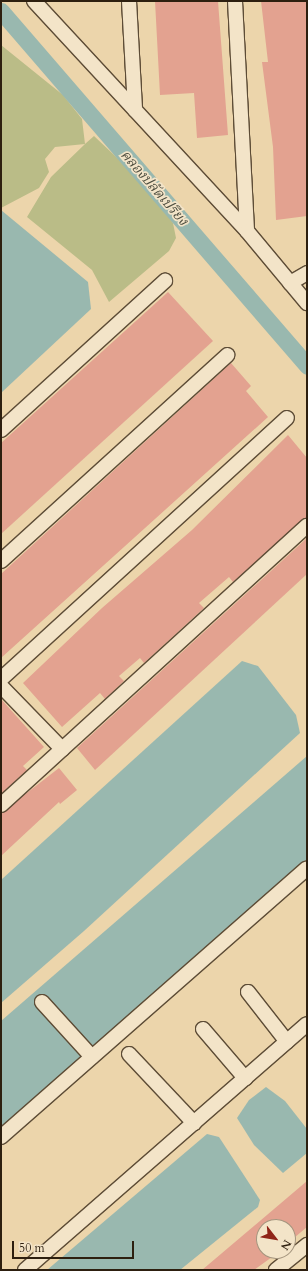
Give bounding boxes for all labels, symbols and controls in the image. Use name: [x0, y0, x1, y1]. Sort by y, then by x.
water label: คลองปลัดเปรียง: [117, 147, 191, 229]
north arrow: [256, 1219, 296, 1259]
scale bar: [14, 1233, 136, 1259]
text: N: [277, 1237, 295, 1253]
text: 50 m: [19, 1240, 45, 1256]

